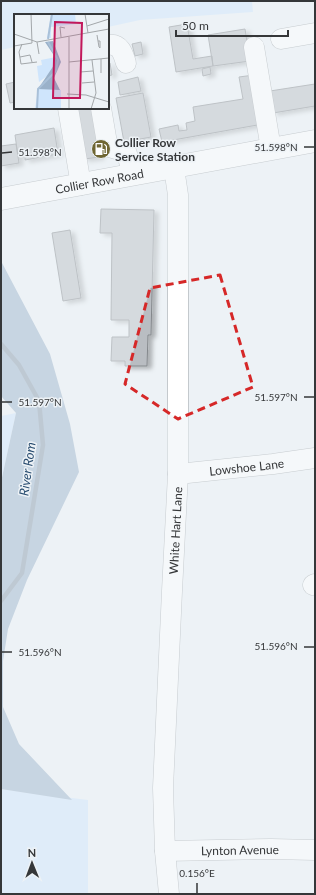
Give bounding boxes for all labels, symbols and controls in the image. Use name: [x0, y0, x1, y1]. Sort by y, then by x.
scale bar: [176, 12, 288, 38]
inset map: [14, 14, 109, 109]
text: 50 m: [182, 18, 209, 33]
place label: Collier Row Service Station: [115, 135, 195, 164]
fuel station icon: Collier Row Service Station: [90, 138, 112, 160]
text: 51.598°N: [254, 141, 298, 153]
text: 51.598°N: [18, 146, 62, 158]
street label: Collier Row Road: [54, 165, 145, 196]
text: 51.597°N: [254, 391, 298, 403]
text: 51.597°N: [18, 396, 62, 408]
water label: River Rom: [15, 441, 39, 497]
street label: Lowshoe Lane: [208, 455, 285, 478]
street label: White Hart Lane: [165, 486, 185, 575]
text: 51.596°N: [254, 640, 298, 652]
text: 51.596°N: [18, 646, 62, 658]
street label: Lynton Avenue: [201, 841, 279, 858]
north arrow: [12, 843, 52, 883]
text: N: [27, 846, 36, 859]
text: 0.156°E: [179, 867, 215, 879]

